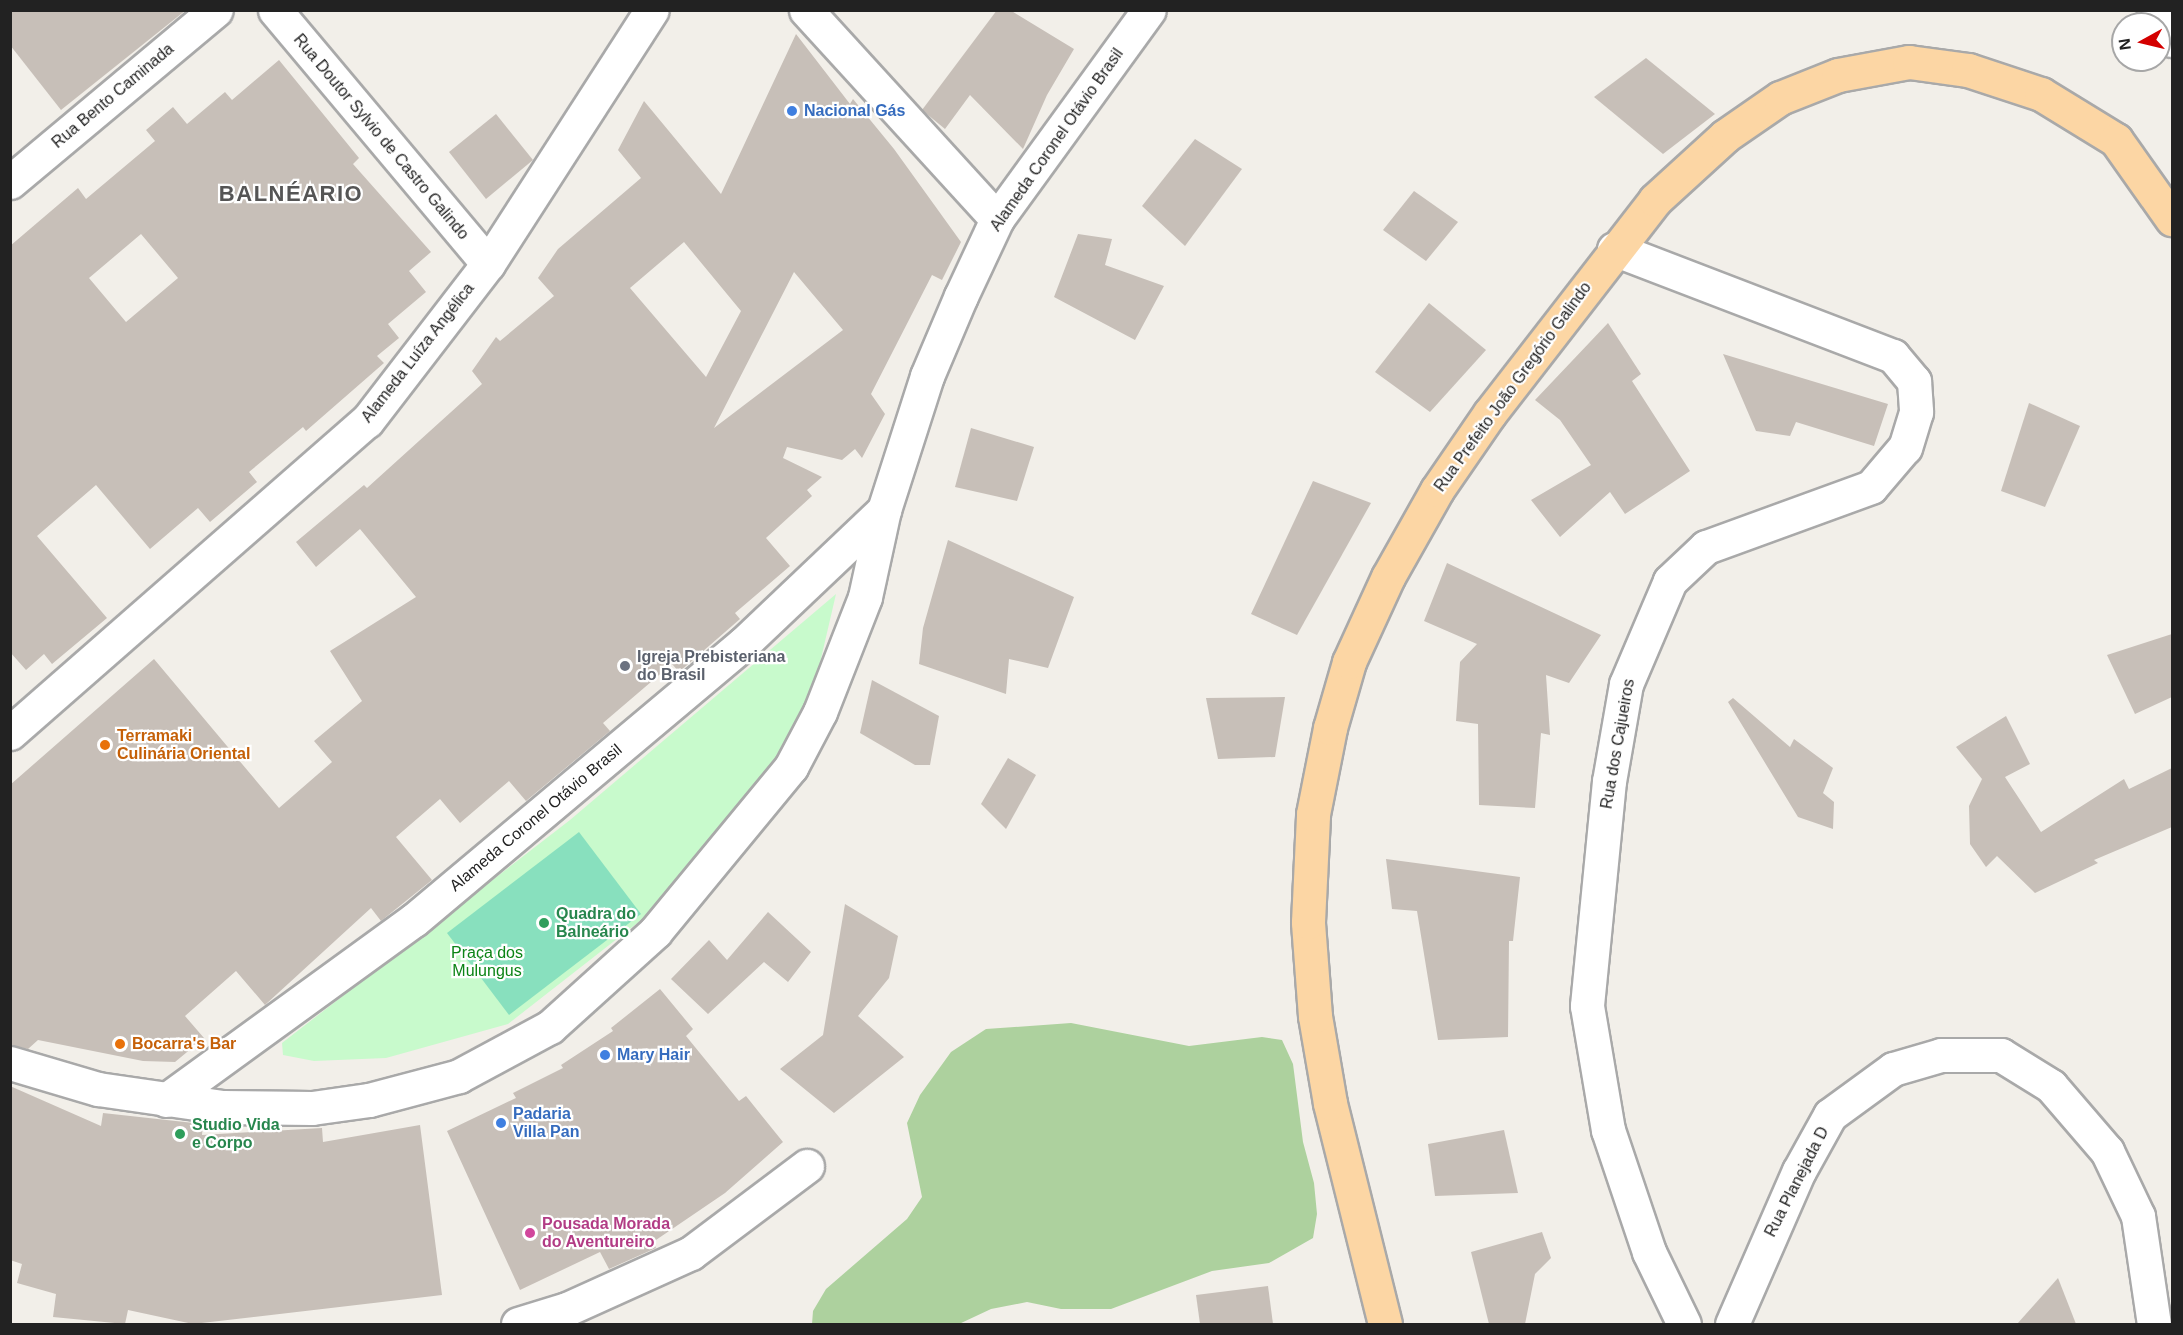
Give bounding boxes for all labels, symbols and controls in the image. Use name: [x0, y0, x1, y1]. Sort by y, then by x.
north arrow: [2111, 12, 2171, 72]
street label: Rua Doutor Sylvio de Castro Galindo: [289, 30, 473, 244]
text: N: [2115, 37, 2134, 51]
street label: Rua Bento Caminada: [48, 39, 178, 153]
street label: Alameda Coronel Otávio Brasil: [986, 45, 1128, 235]
place label: Nacional Gás: [804, 101, 905, 121]
marker: Nacional Gás: [785, 104, 799, 118]
district label: BALNÉARIO: [219, 181, 363, 207]
street label: Rua Prefeito João Gregório Galindo: [1430, 278, 1596, 496]
street label: Alameda Luíza Angélica: [357, 279, 479, 427]
place label: Igreja Prebisteriana do Brasil: [637, 647, 786, 685]
marker: Igreja Prebisteriana do Brasil: [618, 659, 632, 673]
street label: Rua dos Cajueiros: [1597, 678, 1639, 810]
place label: Terramaki Culinária Oriental: [117, 726, 250, 764]
marker: Terramaki Culinária Oriental: [98, 738, 112, 752]
street label: Alameda Coronel Otávio Brasil: [446, 740, 626, 896]
place label: Quadra do Balneário: [556, 904, 636, 942]
marker: Quadra do Balneário: [537, 916, 551, 930]
park label: Praça dos Mulungus: [451, 943, 523, 981]
place label: Bocarra's Bar: [132, 1034, 236, 1054]
marker: Bocarra's Bar: [113, 1037, 127, 1051]
place label: Mary Hair: [617, 1045, 690, 1065]
marker: Mary Hair: [598, 1048, 612, 1062]
place label: Padaria Villa Pan: [513, 1104, 579, 1142]
place label: Studio Vida e Corpo: [192, 1115, 280, 1153]
marker: Padaria Villa Pan: [494, 1116, 508, 1130]
street label: Rua Planejada D: [1761, 1124, 1833, 1240]
marker: Studio Vida e Corpo: [173, 1127, 187, 1141]
place label: Pousada Morada do Aventureiro: [542, 1214, 670, 1252]
marker: Pousada Morada do Aventureiro: [523, 1226, 537, 1240]

